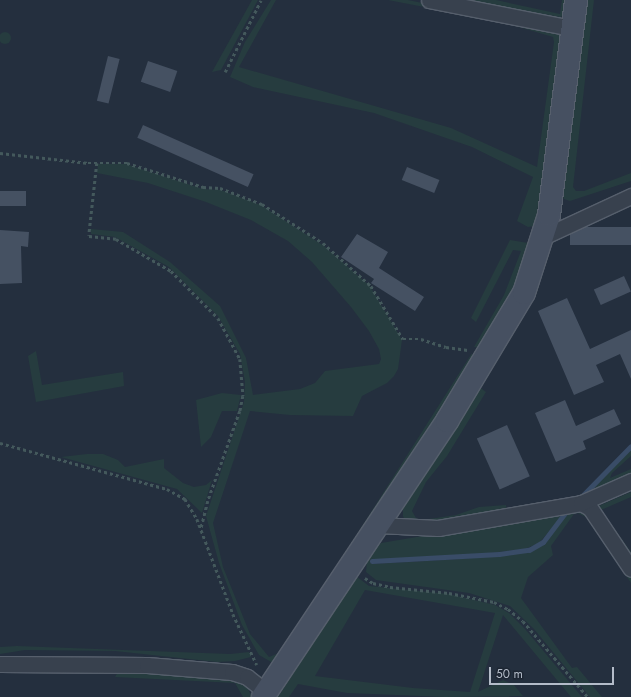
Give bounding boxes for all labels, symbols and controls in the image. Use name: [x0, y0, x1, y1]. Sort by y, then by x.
scale bar: [491, 659, 616, 685]
text: 50 m: [496, 665, 523, 683]

